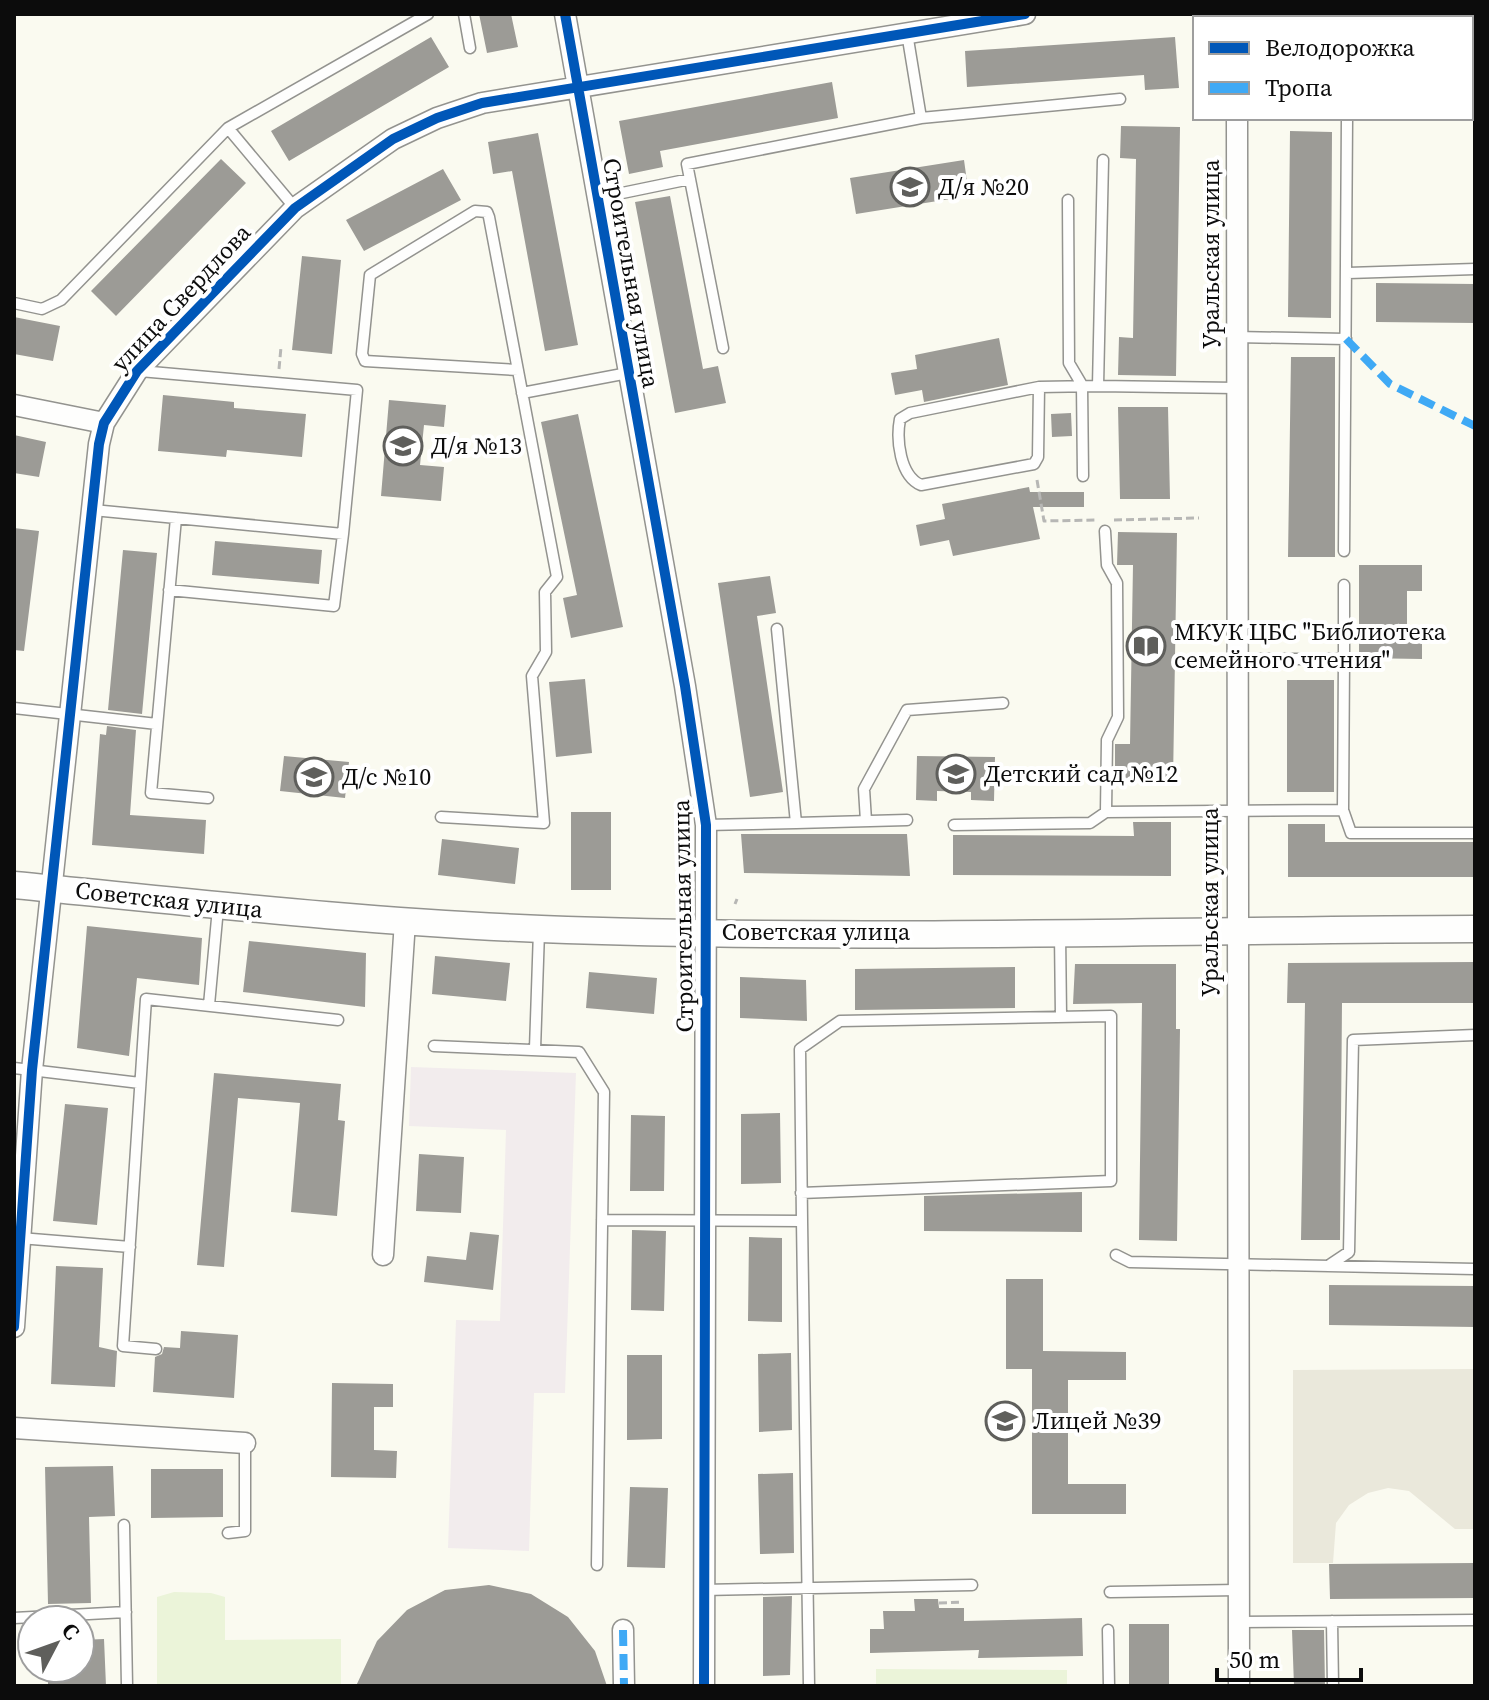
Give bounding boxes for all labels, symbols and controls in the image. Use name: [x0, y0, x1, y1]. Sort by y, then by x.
legend: [1193, 16, 1473, 120]
text: Велодорожка: [1265, 31, 1416, 64]
text: Тропа: [1265, 71, 1333, 104]
street label: Строительная улица: [595, 155, 668, 391]
street label: Уральская улица: [1194, 159, 1227, 349]
school or university icon: Д/я №20: [889, 166, 931, 208]
place label: Д/я №20: [938, 170, 1029, 203]
street label: улица Свердлова: [103, 216, 258, 379]
school or university icon: Д/я №13: [382, 425, 424, 467]
place label: Д/я №13: [431, 429, 522, 462]
place label: МКУК ЦБС "Библиотека семейного чтения": [1174, 615, 1447, 676]
library icon: МКУК ЦБС "Библиотека семейного чтения": [1125, 625, 1167, 667]
school or university icon: Детский сад №12: [935, 753, 977, 795]
school or university icon: Д/с №10: [293, 756, 335, 798]
place label: Детский сад №12: [984, 757, 1178, 790]
place label: Д/с №10: [342, 760, 431, 793]
street label: Строительная улица: [664, 798, 701, 1033]
street label: Уральская улица: [1193, 807, 1226, 997]
street label: Советская улица: [74, 873, 265, 926]
street label: Советская улица: [722, 915, 911, 948]
school or university icon: Лицей №39: [984, 1400, 1026, 1442]
place label: Лицей №39: [1033, 1404, 1162, 1437]
north arrow: [16, 1604, 96, 1684]
text: С: [55, 1616, 87, 1646]
scale bar: [1217, 1632, 1361, 1682]
text: 50 m: [1229, 1643, 1280, 1676]

